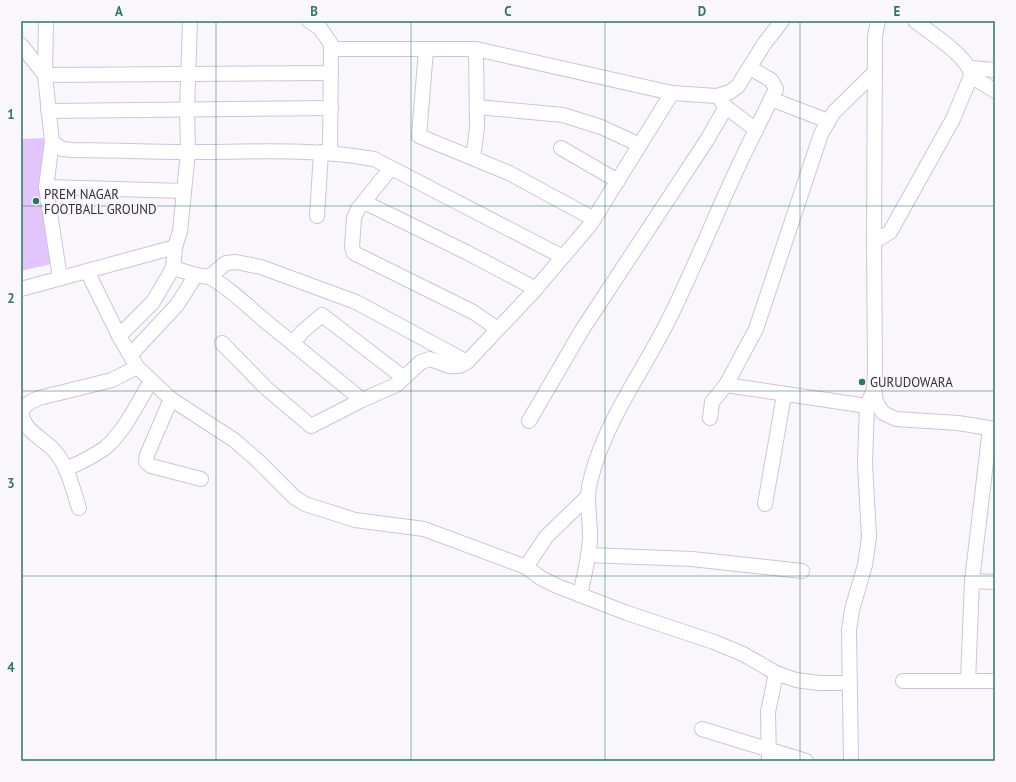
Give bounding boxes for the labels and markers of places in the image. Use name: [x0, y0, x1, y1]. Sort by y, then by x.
place label: PREM NAGAR FOOTBALL GROUND: [44, 186, 156, 218]
marker: PREM NAGAR FOOTBALL GROUND: [31, 196, 41, 206]
place label: GURUDOWARA: [870, 374, 953, 391]
marker: GURUDOWARA: [857, 377, 867, 387]

